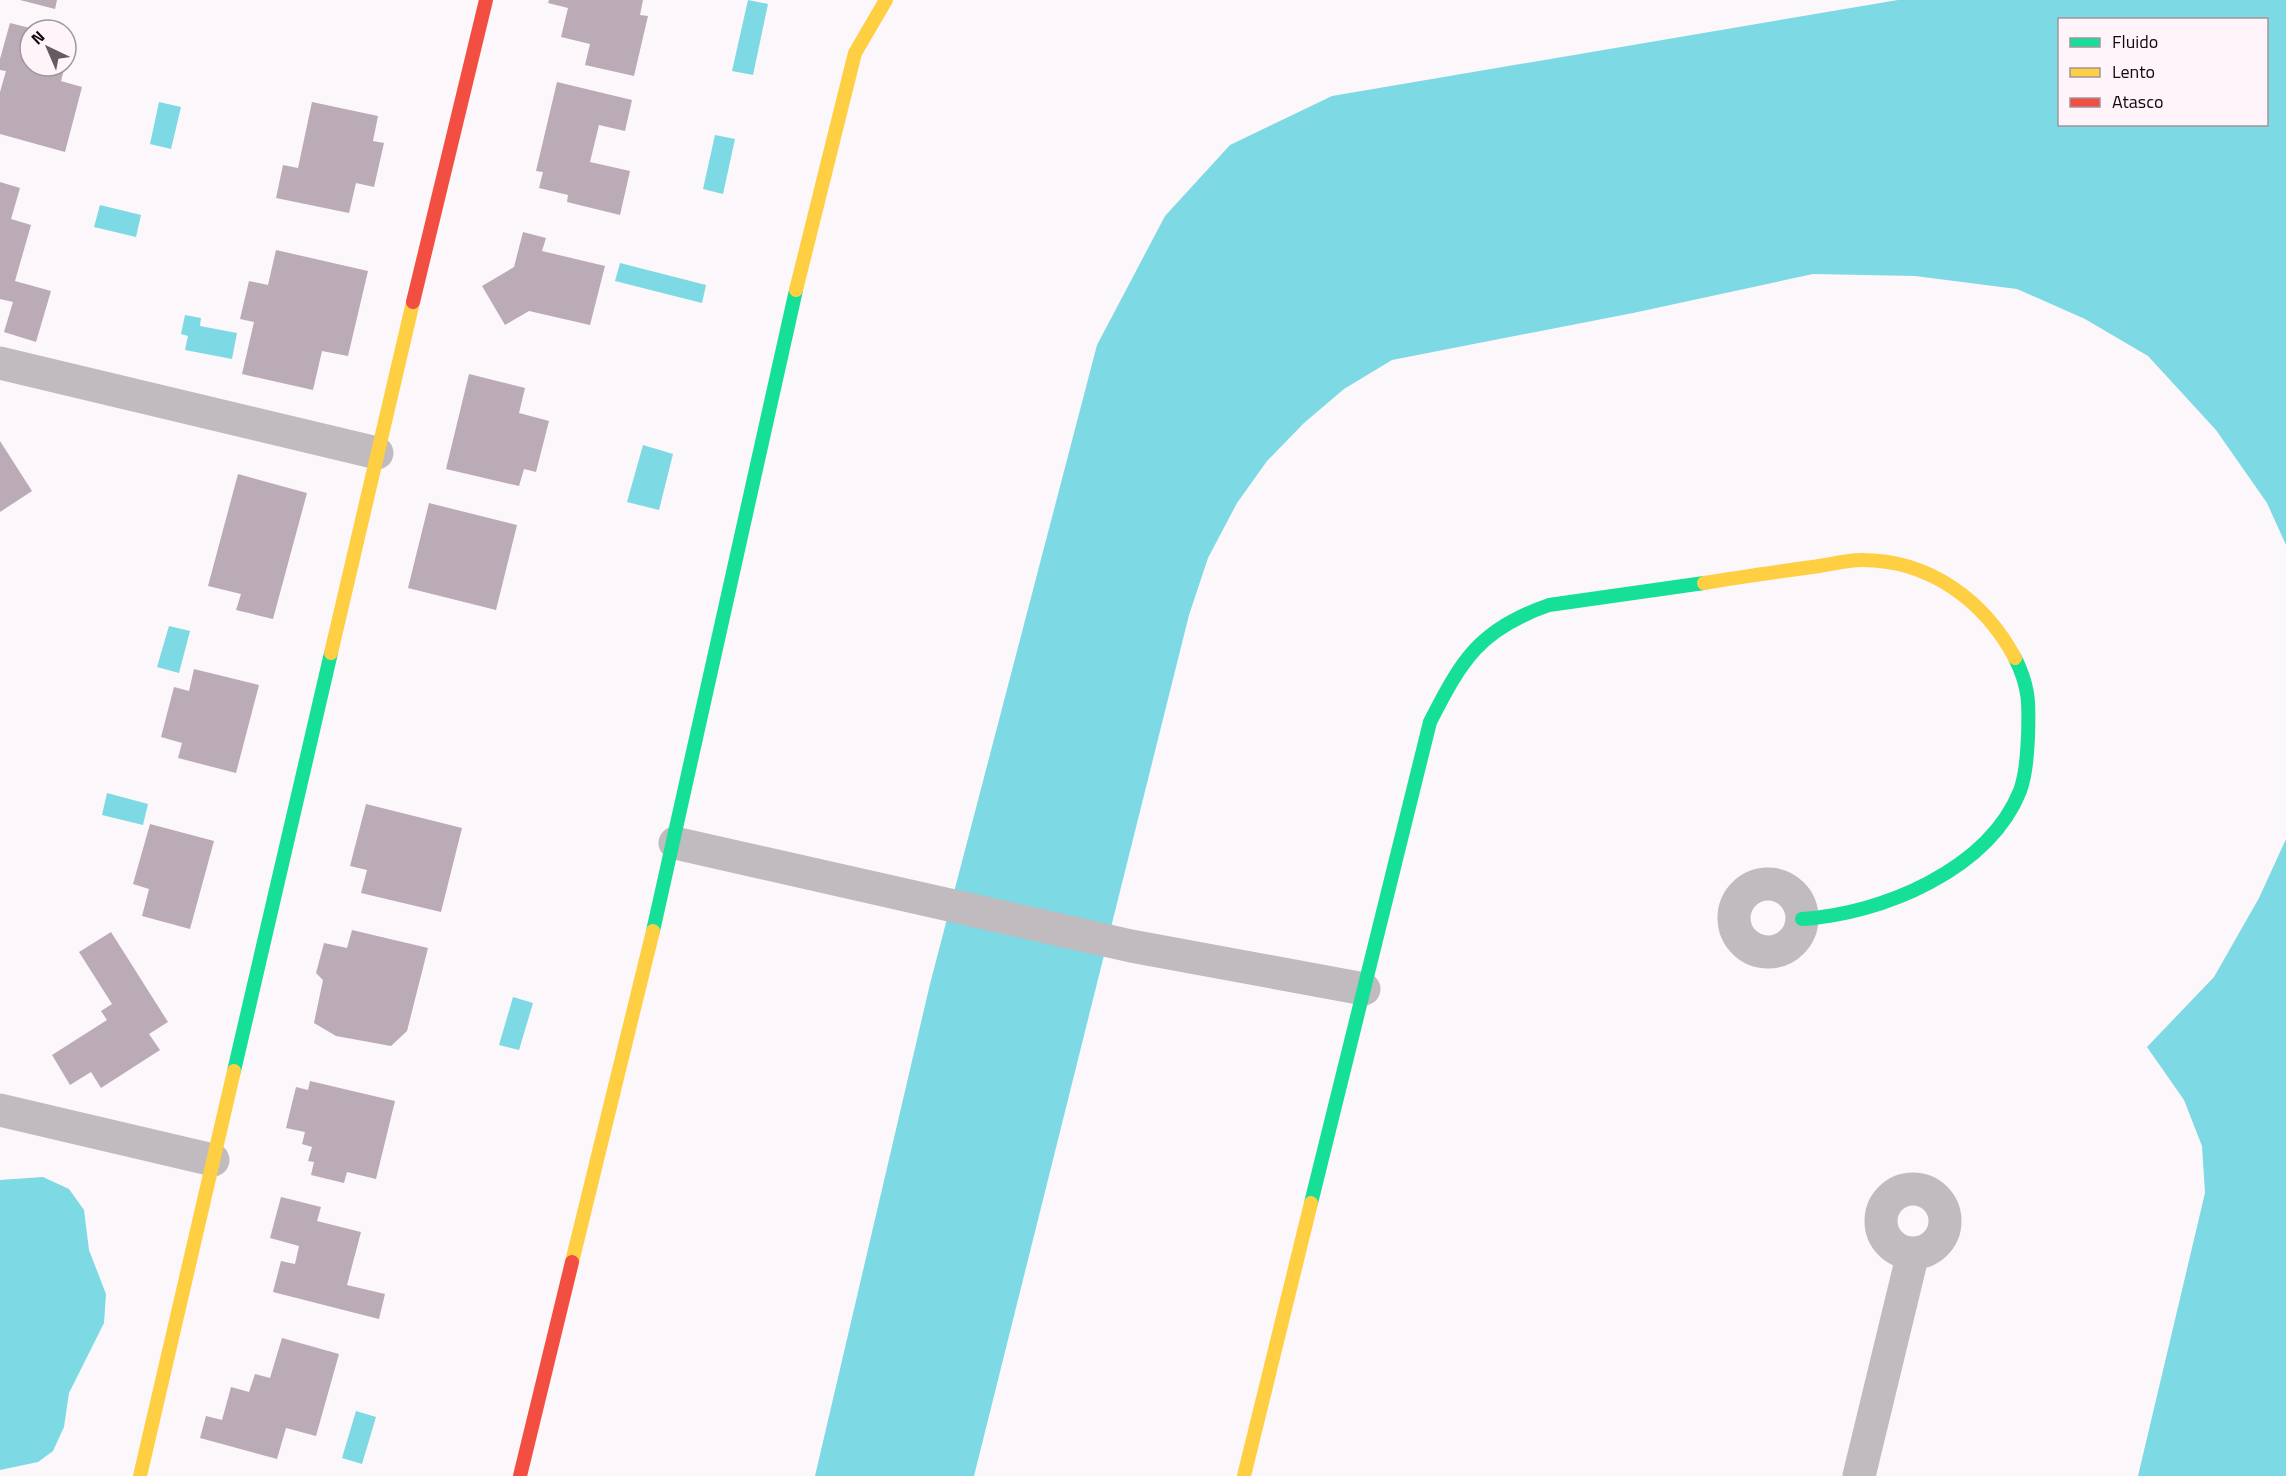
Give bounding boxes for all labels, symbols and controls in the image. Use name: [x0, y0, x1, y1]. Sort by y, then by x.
north arrow: [18, 18, 78, 78]
legend: [2058, 18, 2268, 126]
text: N: [25, 25, 50, 50]
text: Fluido: [2112, 28, 2158, 55]
text: Lento: [2112, 58, 2155, 85]
text: Atasco: [2112, 88, 2163, 115]

